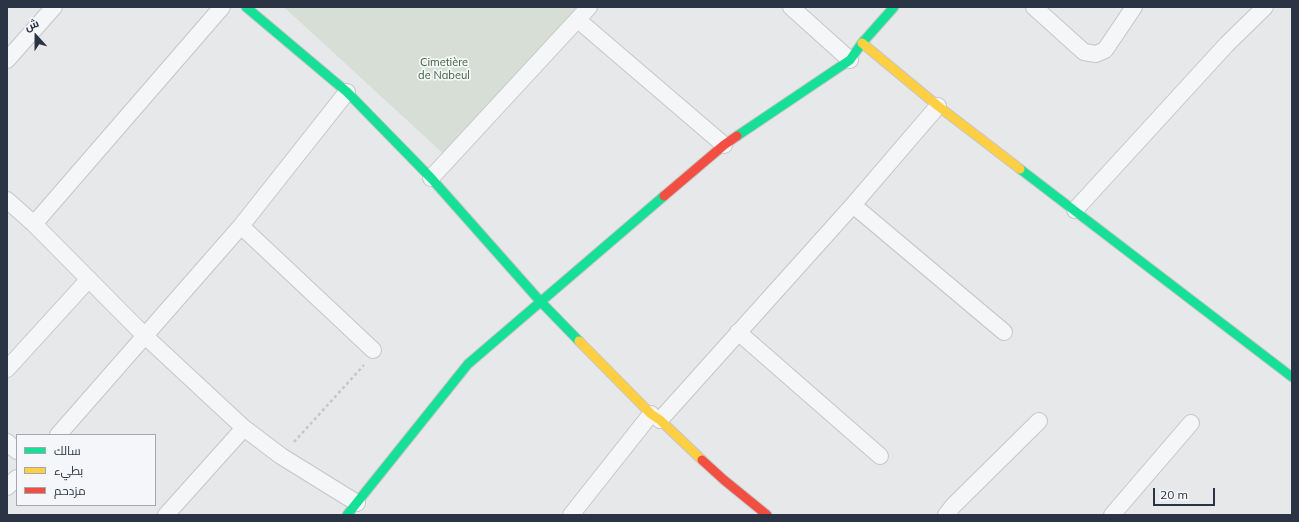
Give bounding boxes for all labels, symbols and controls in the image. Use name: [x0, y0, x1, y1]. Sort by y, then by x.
north arrow: [16, 16, 56, 56]
text: ش: [23, 16, 41, 34]
park label: Cimetière de Nabeul: [418, 56, 470, 82]
legend: [16, 434, 156, 506]
text: سالك: [54, 443, 81, 458]
text: بطيء: [54, 463, 83, 478]
scale bar: [1155, 480, 1217, 506]
text: مزدحم: [54, 483, 86, 498]
text: 20 m: [1160, 487, 1188, 502]

